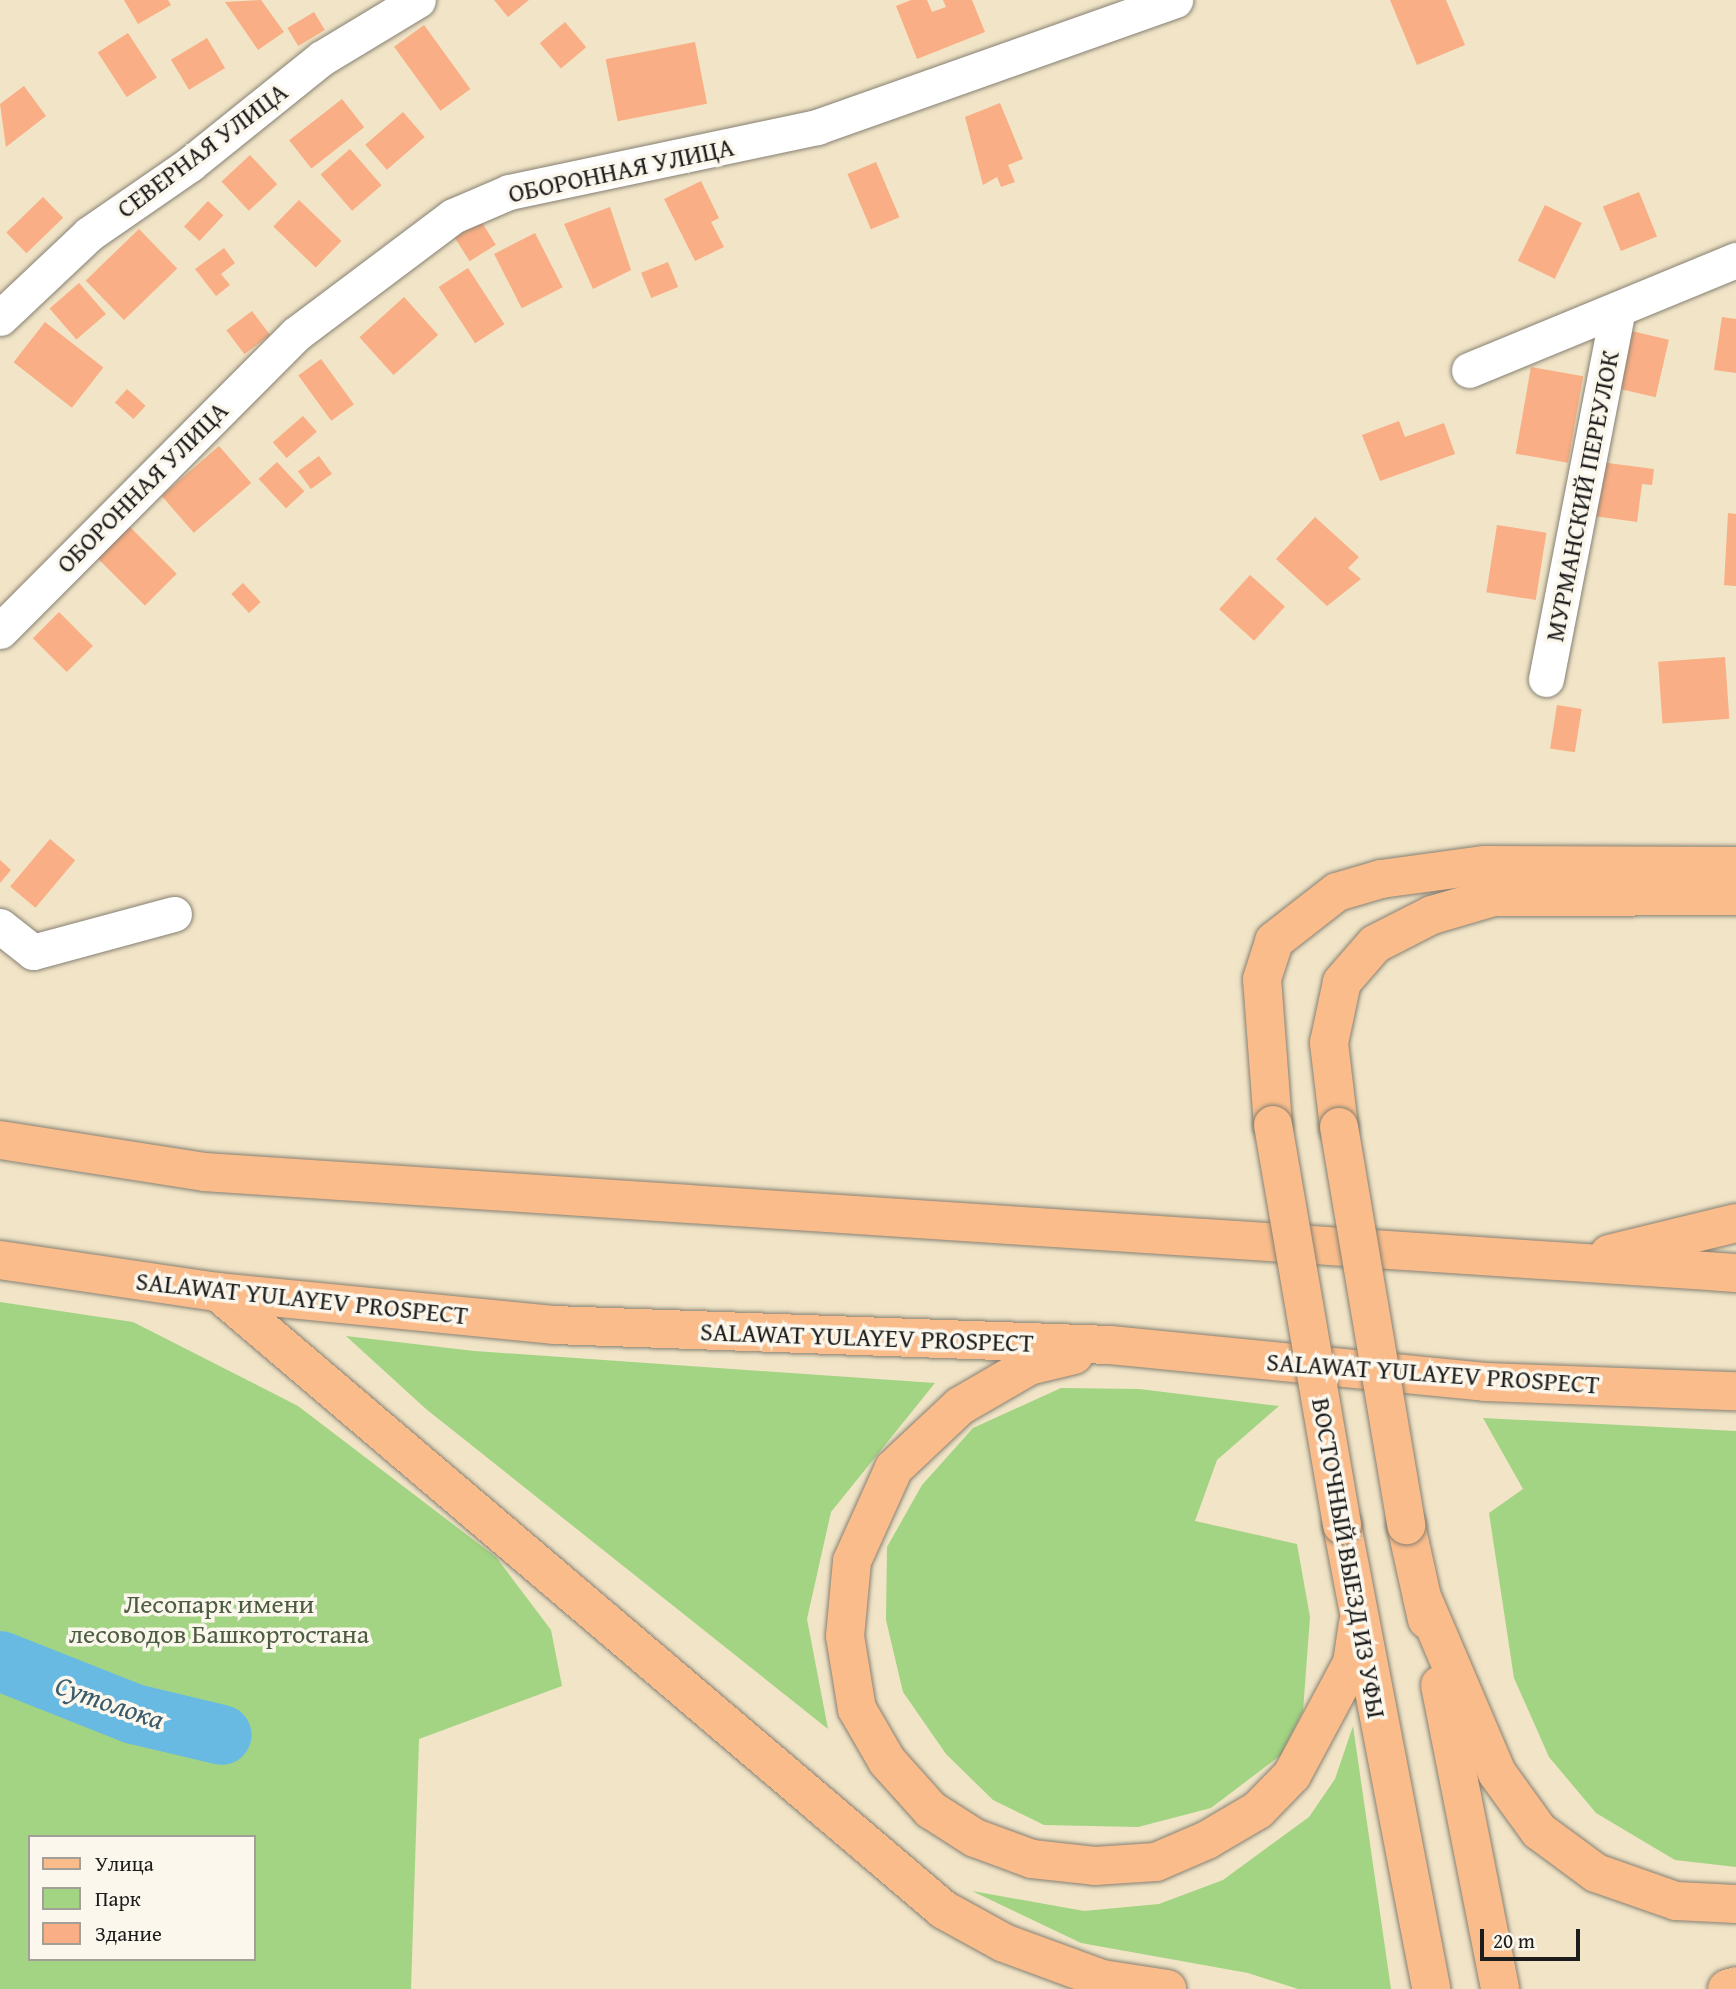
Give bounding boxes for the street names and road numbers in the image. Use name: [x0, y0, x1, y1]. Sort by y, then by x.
street label: СЕВЕРНАЯ УЛИЦА: [111, 76, 293, 224]
street label: ОБОРОННАЯ УЛИЦА: [505, 131, 737, 209]
street label: МУРМАНСКИЙ ПЕРЕУЛОК: [1538, 348, 1626, 644]
street label: ОБОРОННАЯ УЛИЦА: [50, 395, 234, 579]
street label: SALAWAT YULAYEV PROSPECT: [134, 1265, 470, 1331]
street label: SALAWAT YULAYEV PROSPECT: [700, 1316, 1034, 1358]
street label: SALAWAT YULAYEV PROSPECT: [1265, 1346, 1601, 1400]
street label: ВОСТОЧНЫЙ ВЫЕЗД ИЗ УФЫ: [1305, 1395, 1393, 1721]

